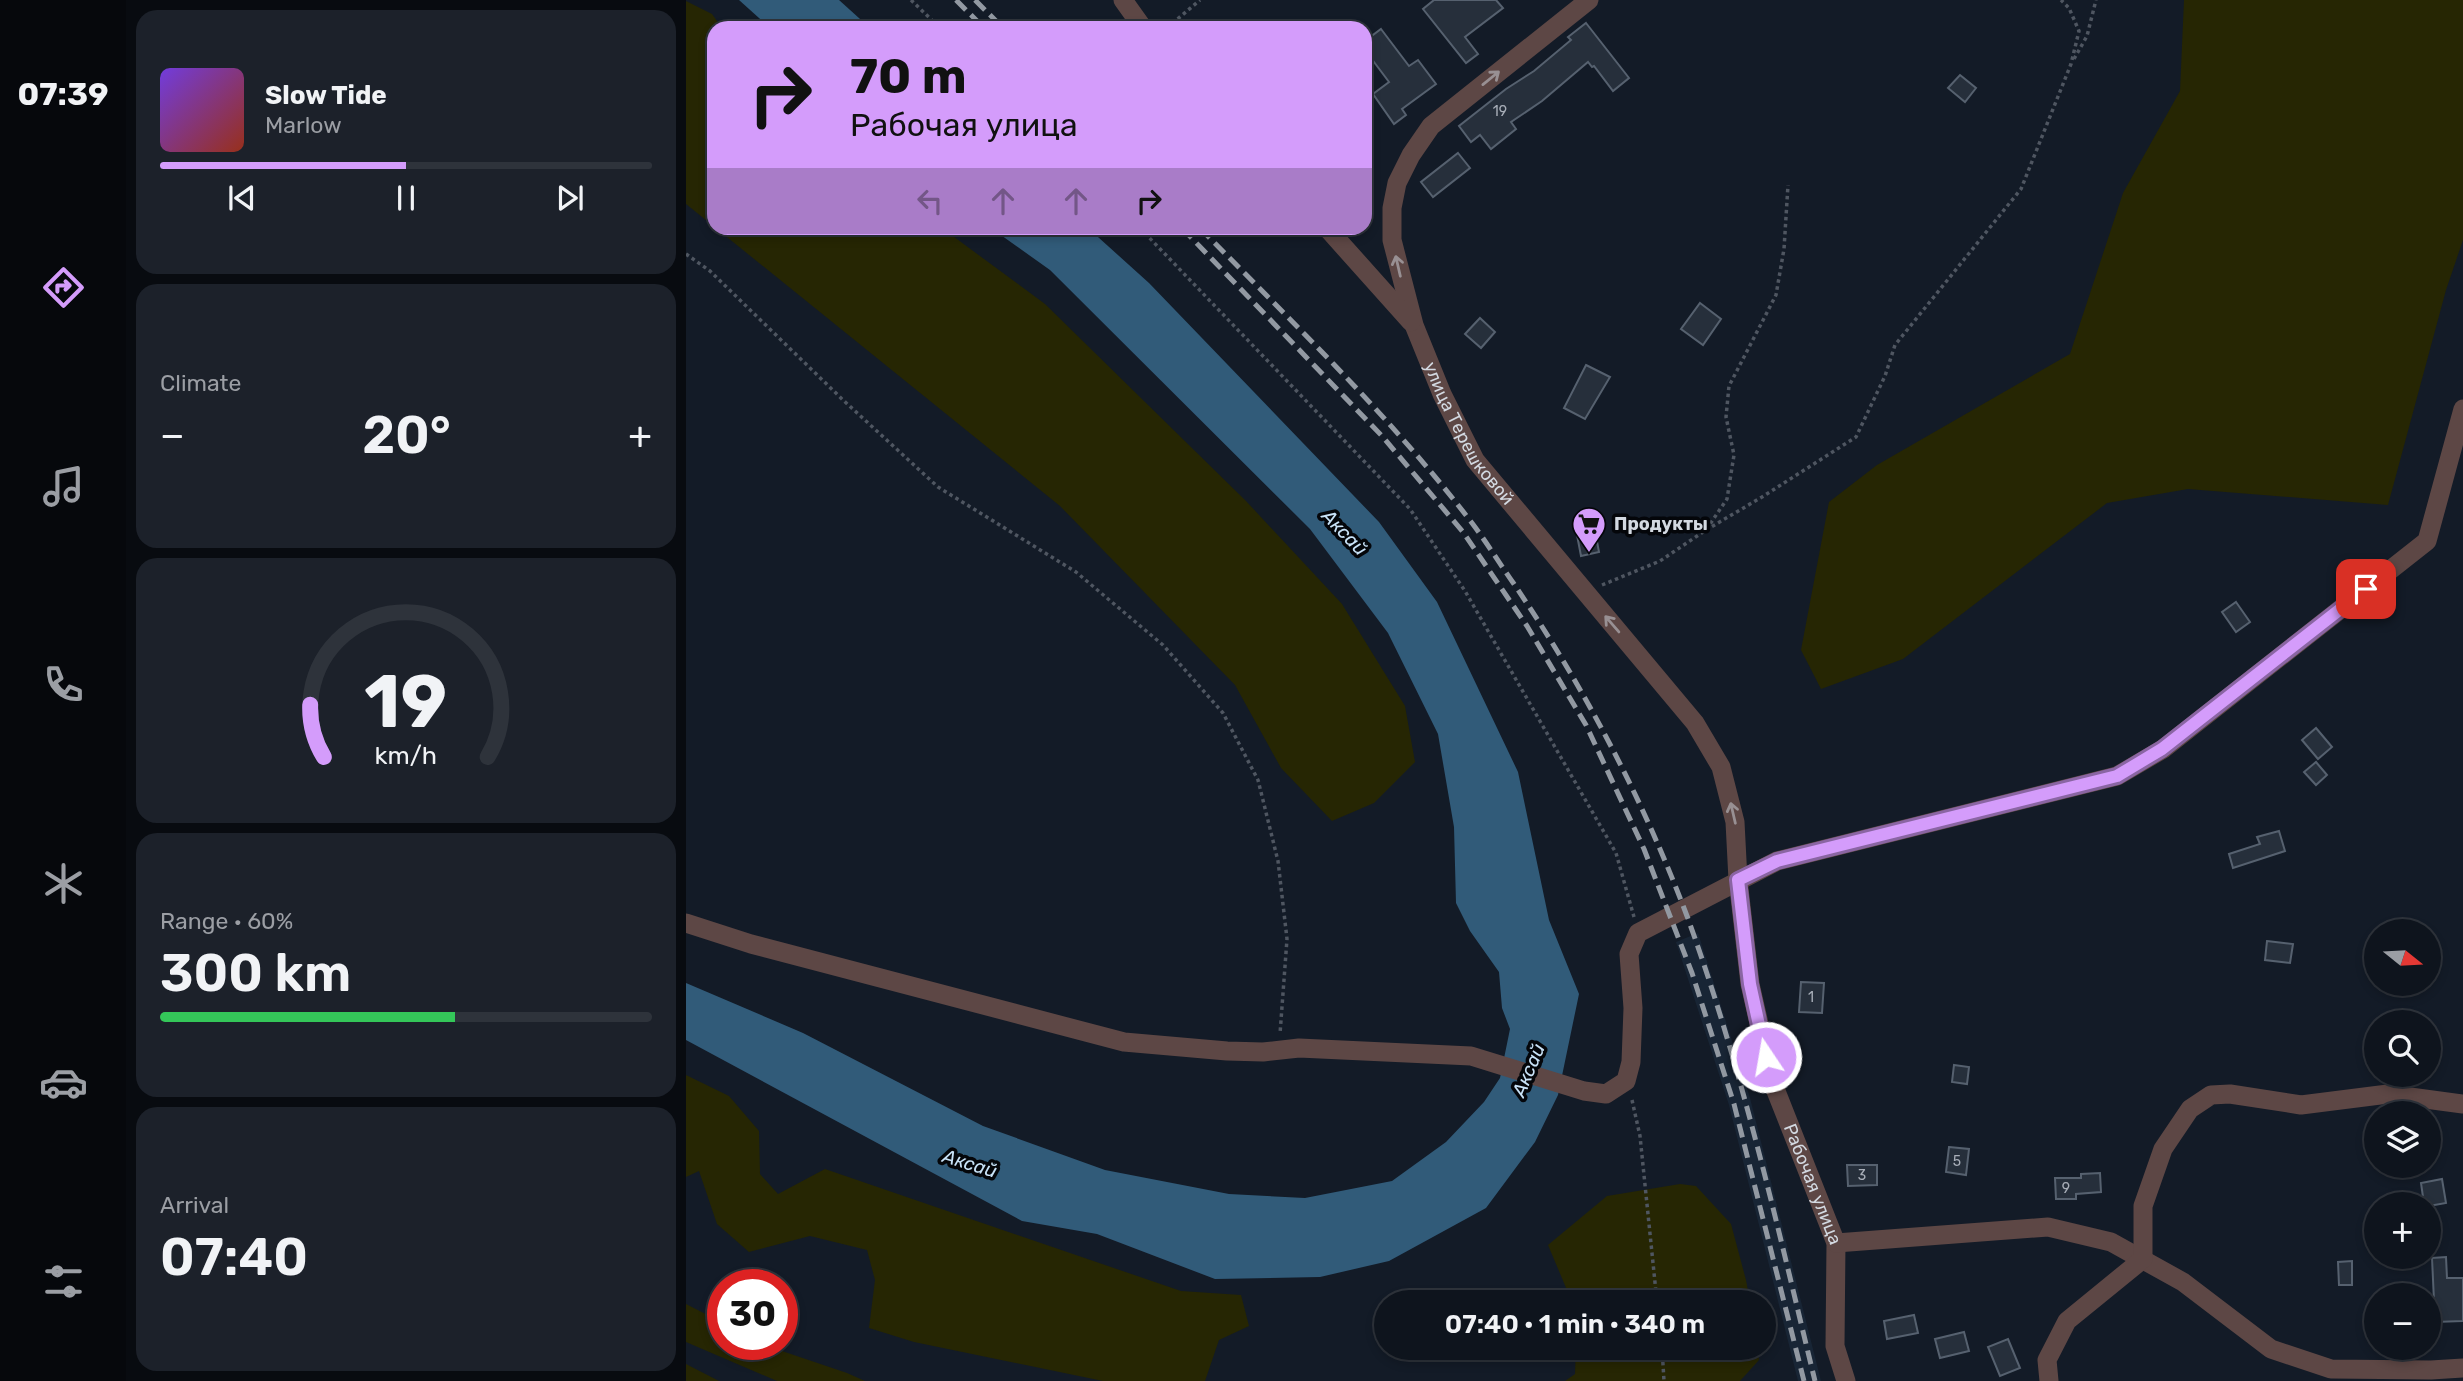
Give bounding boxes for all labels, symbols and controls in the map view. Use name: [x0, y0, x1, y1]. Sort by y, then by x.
text: 70 m: [850, 47, 967, 105]
icon: right: [735, 49, 826, 140]
one-way arrow: [1482, 71, 1500, 86]
text: 07:39: [17, 75, 109, 113]
text: Slow Tide: [265, 80, 387, 111]
house number: 19: [1493, 103, 1507, 120]
text: Рабочая улица: [850, 106, 1078, 144]
text: Marlow: [265, 111, 342, 139]
icon: previous: [223, 179, 261, 217]
icon: pause: [387, 179, 425, 217]
icon: next: [551, 179, 589, 217]
icon: left: [911, 182, 949, 220]
icon: ahead: [984, 182, 1022, 220]
icon: ahead: [1057, 182, 1095, 220]
icon: right: [1130, 182, 1168, 220]
one-way arrow: [1391, 255, 1404, 278]
icon: directions: [39, 263, 88, 312]
street label: улица Терешковой: [1419, 359, 1519, 509]
text: Climate: [160, 369, 241, 397]
text: 20°: [362, 404, 451, 466]
text: −: [160, 412, 185, 458]
text: +: [628, 412, 652, 458]
icon: music: [39, 462, 88, 511]
water label: Аксай: [1316, 504, 1372, 560]
supermarket icon: Продукты: [1570, 505, 1608, 554]
place label: Продукты: [1614, 513, 1708, 535]
pin: [2336, 559, 2396, 619]
icon: arrive: [2347, 570, 2385, 608]
one-way arrow: [1604, 615, 1620, 633]
text: 19: [365, 659, 447, 745]
icon: phone: [39, 660, 88, 709]
text: km/h: [375, 740, 437, 769]
one-way arrow: [1725, 802, 1738, 824]
icon: climate: [39, 859, 88, 908]
text: Range · 60%: [160, 907, 293, 935]
north arrow: [2364, 919, 2441, 996]
map controls: [2364, 919, 2441, 1360]
text: 300 km: [160, 942, 351, 1004]
house number: 1: [1808, 989, 1814, 1006]
button: search: [2364, 1010, 2441, 1087]
position arrow: [1729, 1020, 1803, 1094]
water label: Аксай: [1507, 1040, 1550, 1101]
icon: car: [39, 1058, 88, 1107]
button: layers: [2364, 1101, 2441, 1178]
street label: Рабочая улица: [1779, 1120, 1847, 1248]
water label: Аксай: [939, 1144, 1000, 1183]
house number: 5: [1953, 1153, 1961, 1170]
house number: 3: [1858, 1167, 1866, 1184]
house number: 9: [2062, 1180, 2070, 1197]
text: Arrival: [160, 1191, 229, 1219]
button: +: [2364, 1192, 2441, 1269]
text: 07:40: [160, 1226, 308, 1288]
icon: filters: [39, 1257, 88, 1306]
speed limit sign: 30: [707, 1269, 798, 1360]
button: −: [2364, 1283, 2441, 1360]
text: 07:40 · 1 min · 340 m: [1445, 1309, 1705, 1340]

